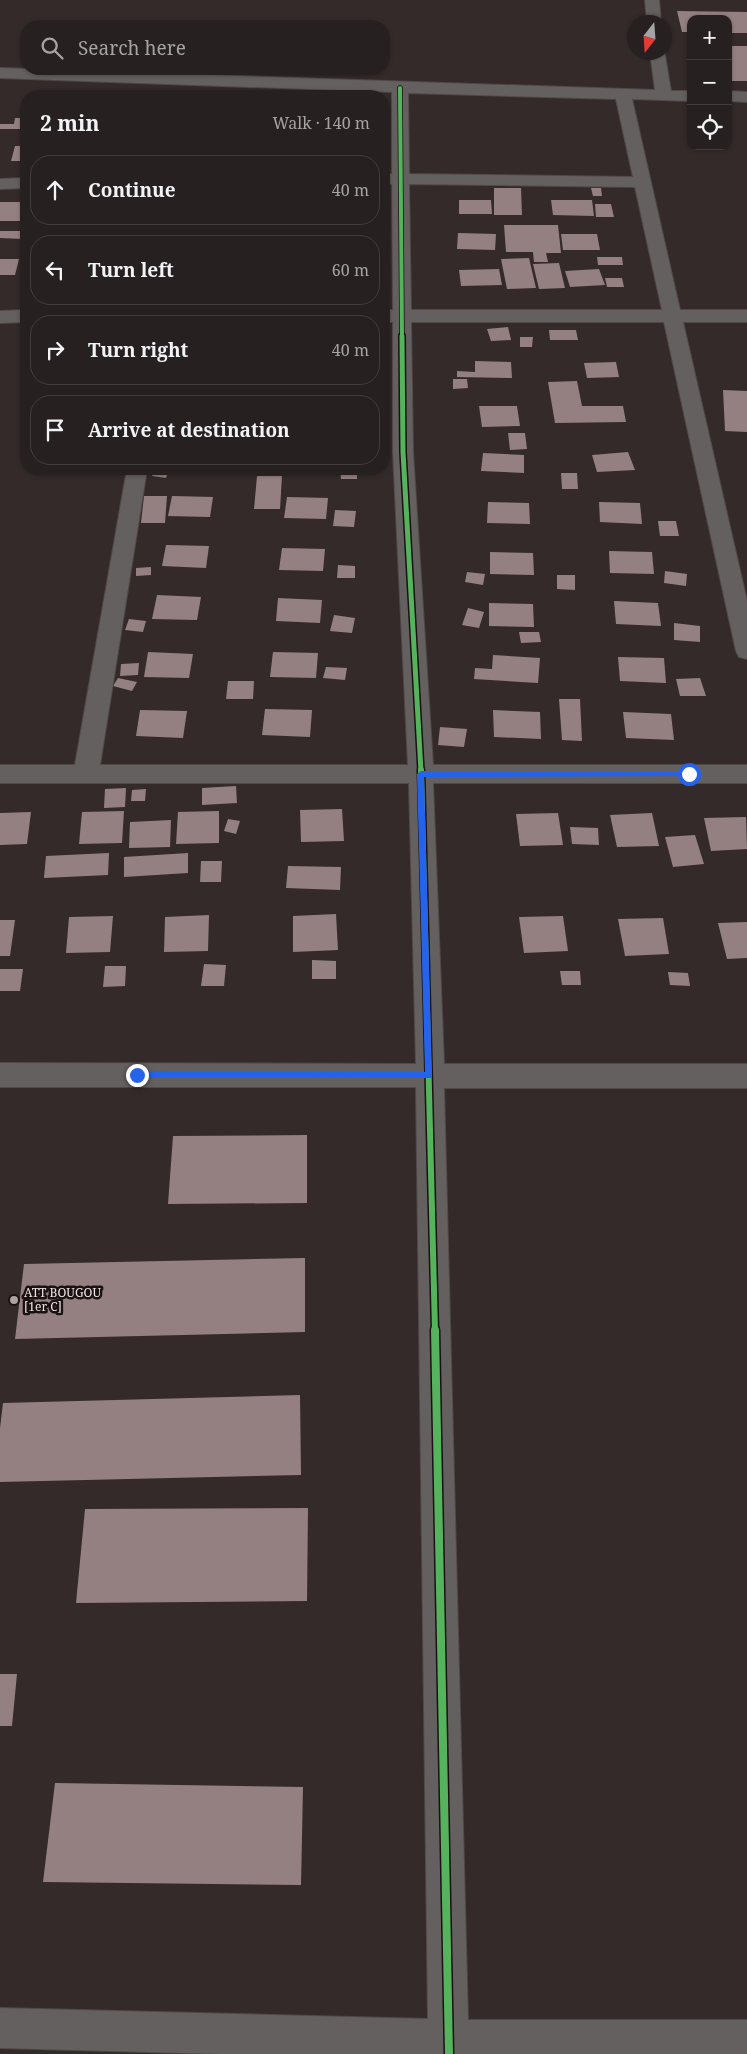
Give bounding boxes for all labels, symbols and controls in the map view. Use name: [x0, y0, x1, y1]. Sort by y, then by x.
north arrow: [627, 15, 672, 60]
map controls: [687, 15, 732, 150]
button: +: [687, 15, 732, 60]
search box: [20, 20, 390, 75]
icon: search: [38, 34, 66, 62]
text: Search here: [78, 35, 186, 61]
button: −: [687, 60, 732, 105]
button: locate: [687, 105, 732, 150]
text: 2 min: [40, 109, 99, 137]
text: Walk · 140 m: [273, 112, 370, 134]
icon: ahead: [41, 176, 69, 204]
text: Continue: [88, 177, 176, 203]
text: 40 m: [332, 179, 369, 201]
icon: left: [41, 256, 69, 284]
text: Turn left: [88, 257, 174, 283]
text: 60 m: [332, 259, 369, 281]
icon: right: [41, 336, 69, 364]
text: Turn right: [88, 337, 188, 363]
text: 40 m: [332, 339, 369, 361]
icon: arrive: [41, 416, 69, 444]
text: Arrive at destination: [88, 417, 290, 443]
route start: [678, 763, 701, 786]
route end: [126, 1064, 149, 1087]
place label: ATT BOUGOU [1er C]: [24, 1284, 101, 1315]
marker: ATT BOUGOU [1er C]: [8, 1294, 20, 1306]

